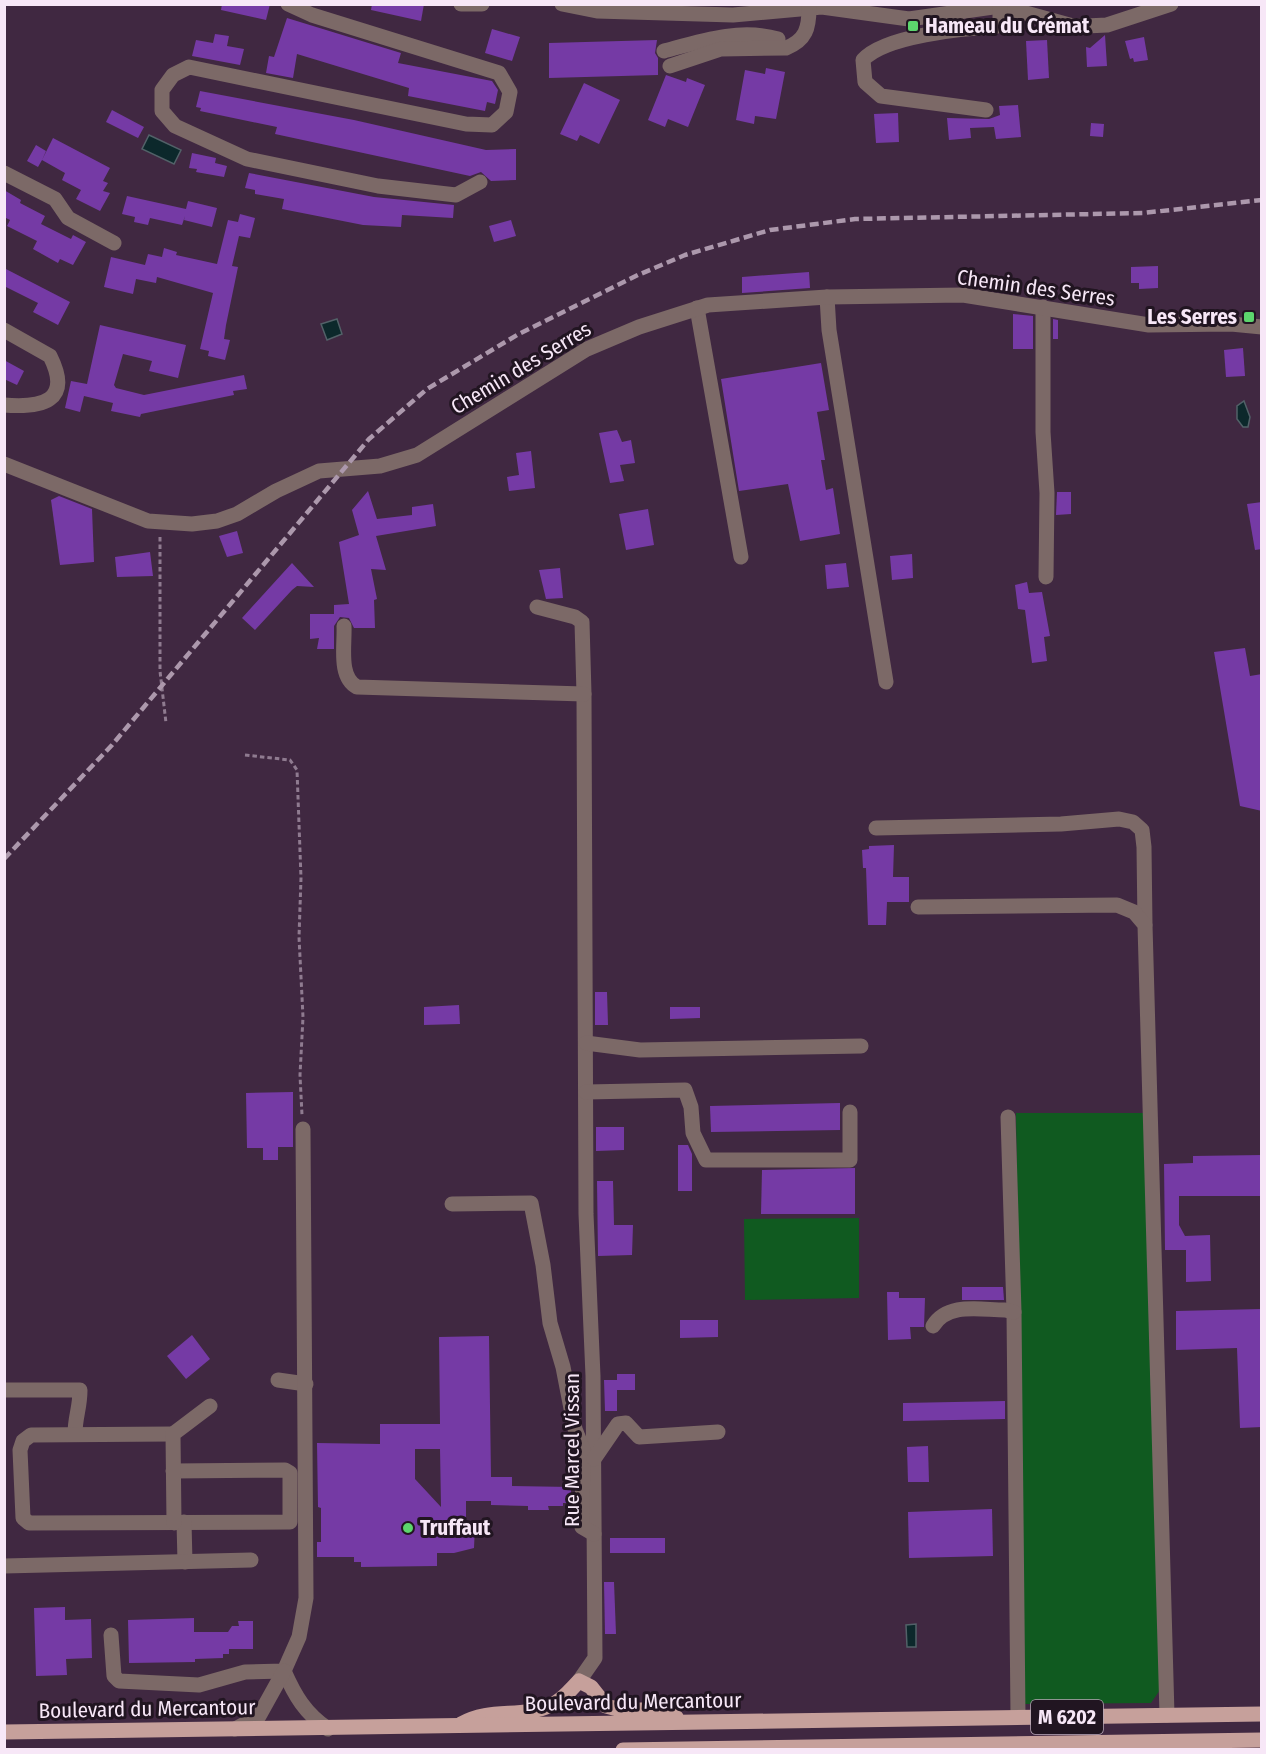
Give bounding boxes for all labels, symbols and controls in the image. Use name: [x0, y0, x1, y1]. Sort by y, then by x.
place label: Hameau du Crémat: [925, 13, 1090, 39]
marker: Hameau du Crémat: [906, 19, 920, 33]
street label: Chemin des Serres: [955, 264, 1117, 312]
place label: Les Serres: [1147, 304, 1237, 330]
marker: Les Serres: [1242, 310, 1256, 324]
street label: Chemin des Serres: [446, 316, 596, 420]
street label: Rue Marcel Vissan: [559, 1373, 585, 1527]
place label: Truffaut: [420, 1515, 491, 1541]
marker: Truffaut: [401, 1521, 415, 1535]
street label: Boulevard du Mercantour: [524, 1687, 742, 1717]
street label: Boulevard du Mercantour: [38, 1694, 256, 1724]
road number: M 6202: [1031, 1700, 1103, 1734]

